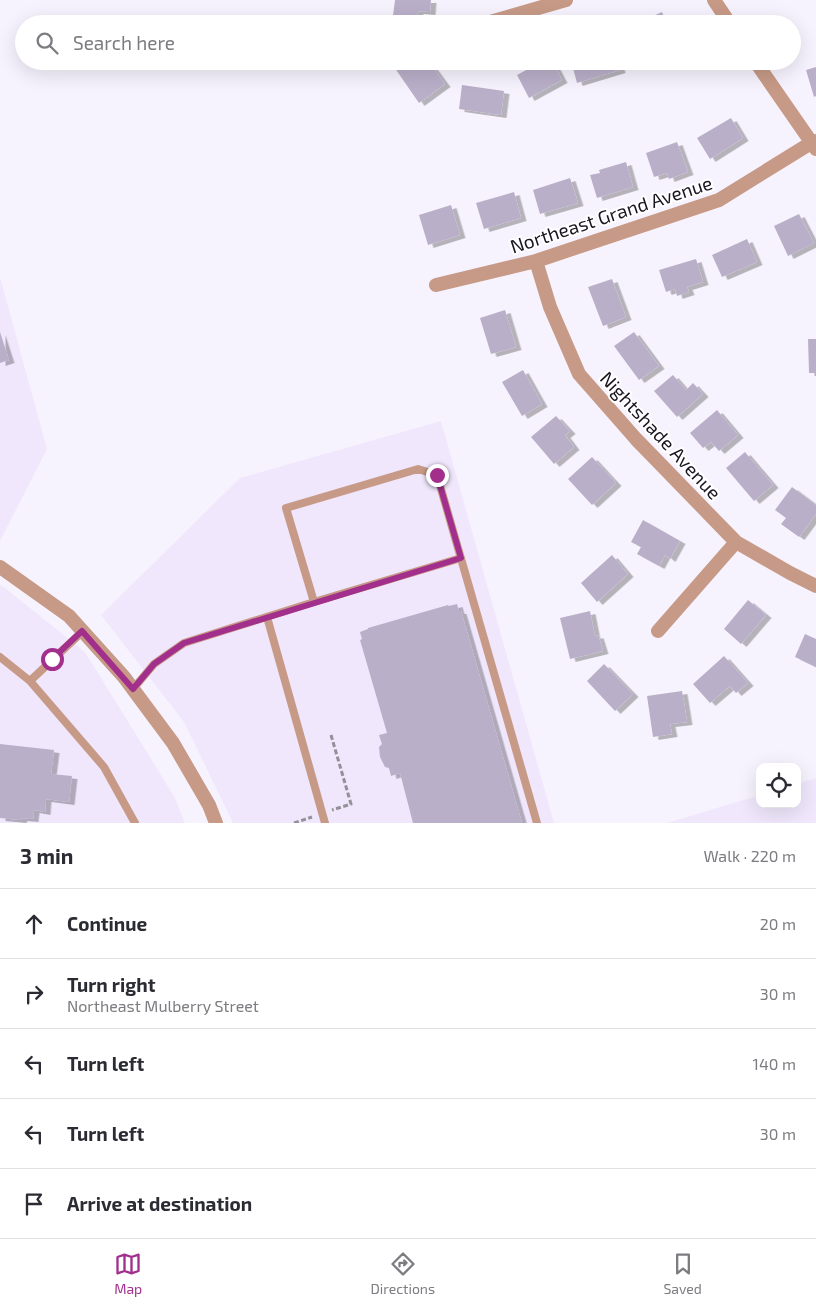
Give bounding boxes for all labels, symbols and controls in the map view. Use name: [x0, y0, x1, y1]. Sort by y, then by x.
search box: [15, 15, 801, 70]
icon: search: [33, 29, 61, 57]
text: Search here: [73, 31, 175, 54]
street label: Northeast Grand Avenue: [507, 170, 715, 258]
street label: Nightshade Avenue: [596, 366, 726, 504]
route end: [426, 464, 449, 487]
route start: [41, 648, 64, 671]
map controls: [756, 763, 801, 808]
button: locate: [756, 763, 801, 808]
text: 3 min: [20, 843, 73, 868]
text: Walk · 220 m: [703, 846, 796, 865]
icon: ahead: [20, 910, 48, 938]
text: Continue: [67, 912, 147, 935]
text: 20 m: [760, 914, 796, 933]
text: Turn right: [67, 973, 155, 996]
icon: right: [20, 980, 48, 1008]
text: 30 m: [760, 984, 796, 1003]
text: Northeast Mulberry Street: [67, 996, 259, 1015]
icon: left: [20, 1050, 48, 1078]
text: Turn left: [67, 1052, 144, 1075]
text: 140 m: [753, 1054, 796, 1073]
icon: left: [20, 1120, 48, 1148]
text: Turn left: [67, 1122, 144, 1145]
text: 30 m: [760, 1124, 796, 1143]
icon: arrive: [20, 1190, 48, 1218]
text: Arrive at destination: [67, 1192, 252, 1215]
tab: Map: [114, 1250, 142, 1297]
tab: Directions: [371, 1250, 435, 1297]
tab: Saved: [663, 1250, 702, 1297]

